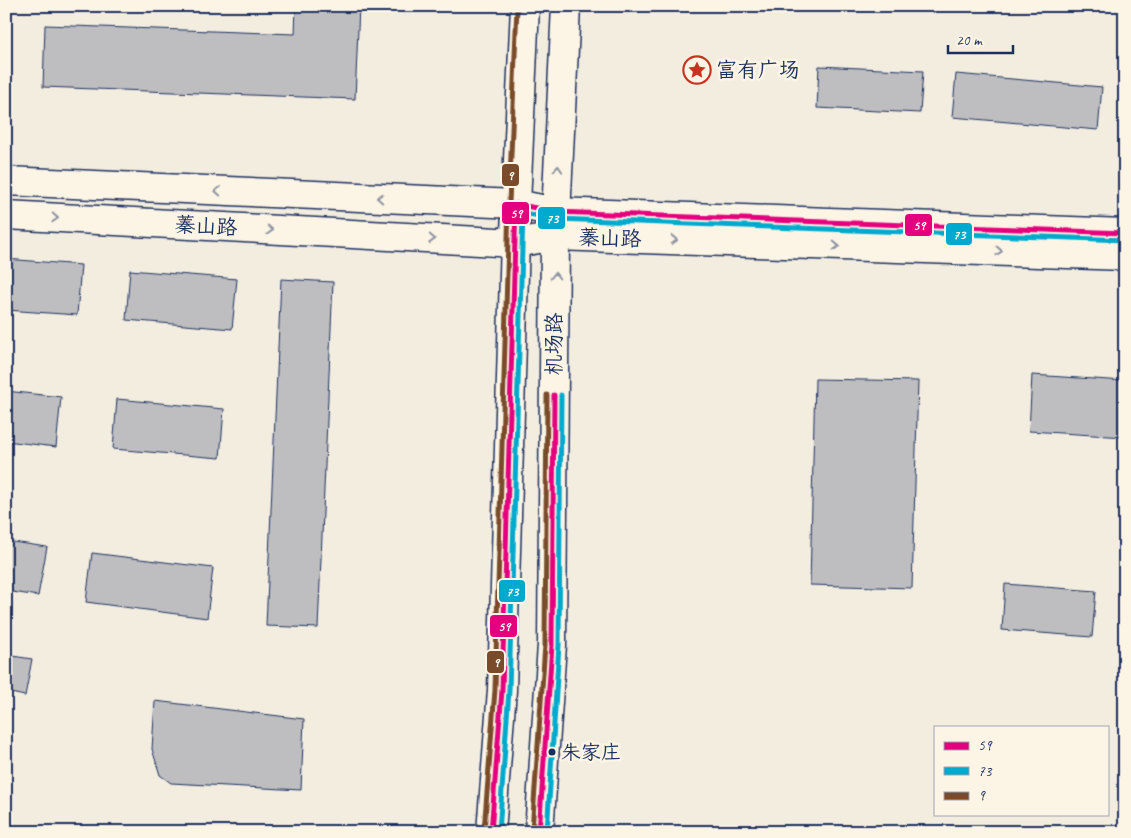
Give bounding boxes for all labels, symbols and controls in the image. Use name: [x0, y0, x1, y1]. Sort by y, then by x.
scale bar: [948, 22, 1014, 54]
text: 20 m: [956, 31, 983, 50]
place icon: 富有广场: [682, 55, 712, 85]
place label: 富有广场: [716, 57, 800, 83]
line badge: 9: [501, 163, 520, 187]
one-way arrow: [553, 165, 563, 173]
text: 9: [507, 167, 515, 184]
one-way arrow: [214, 185, 222, 196]
one-way arrow: [376, 193, 384, 204]
line badge: 59: [501, 201, 530, 225]
text: 59: [510, 205, 524, 222]
line badge: 73: [537, 206, 566, 230]
text: 73: [546, 210, 560, 227]
street label: 蓁山路: [174, 211, 238, 241]
one-way arrow: [51, 212, 59, 223]
line badge: 59: [904, 213, 933, 237]
text: 59: [913, 217, 927, 234]
line badge: 73: [945, 222, 973, 246]
one-way arrow: [266, 224, 274, 235]
street label: 蓁山路: [578, 224, 642, 252]
text: 73: [953, 226, 967, 243]
one-way arrow: [428, 233, 436, 244]
one-way arrow: [670, 235, 678, 245]
one-way arrow: [832, 240, 840, 251]
one-way arrow: [995, 246, 1003, 257]
one-way arrow: [550, 272, 560, 280]
street label: 机场路: [541, 313, 567, 376]
line badge: 73: [498, 579, 526, 603]
text: 73: [506, 583, 520, 600]
line badge: 59: [489, 614, 518, 638]
text: 59: [498, 618, 512, 635]
line badge: 9: [486, 650, 505, 674]
text: 9: [493, 654, 501, 671]
legend: [934, 726, 1108, 816]
text: 59: [978, 736, 993, 755]
place label: 朱家庄: [561, 740, 621, 765]
marker: 朱家庄: [547, 747, 557, 757]
text: 73: [978, 762, 993, 781]
text: 9: [978, 786, 986, 805]

